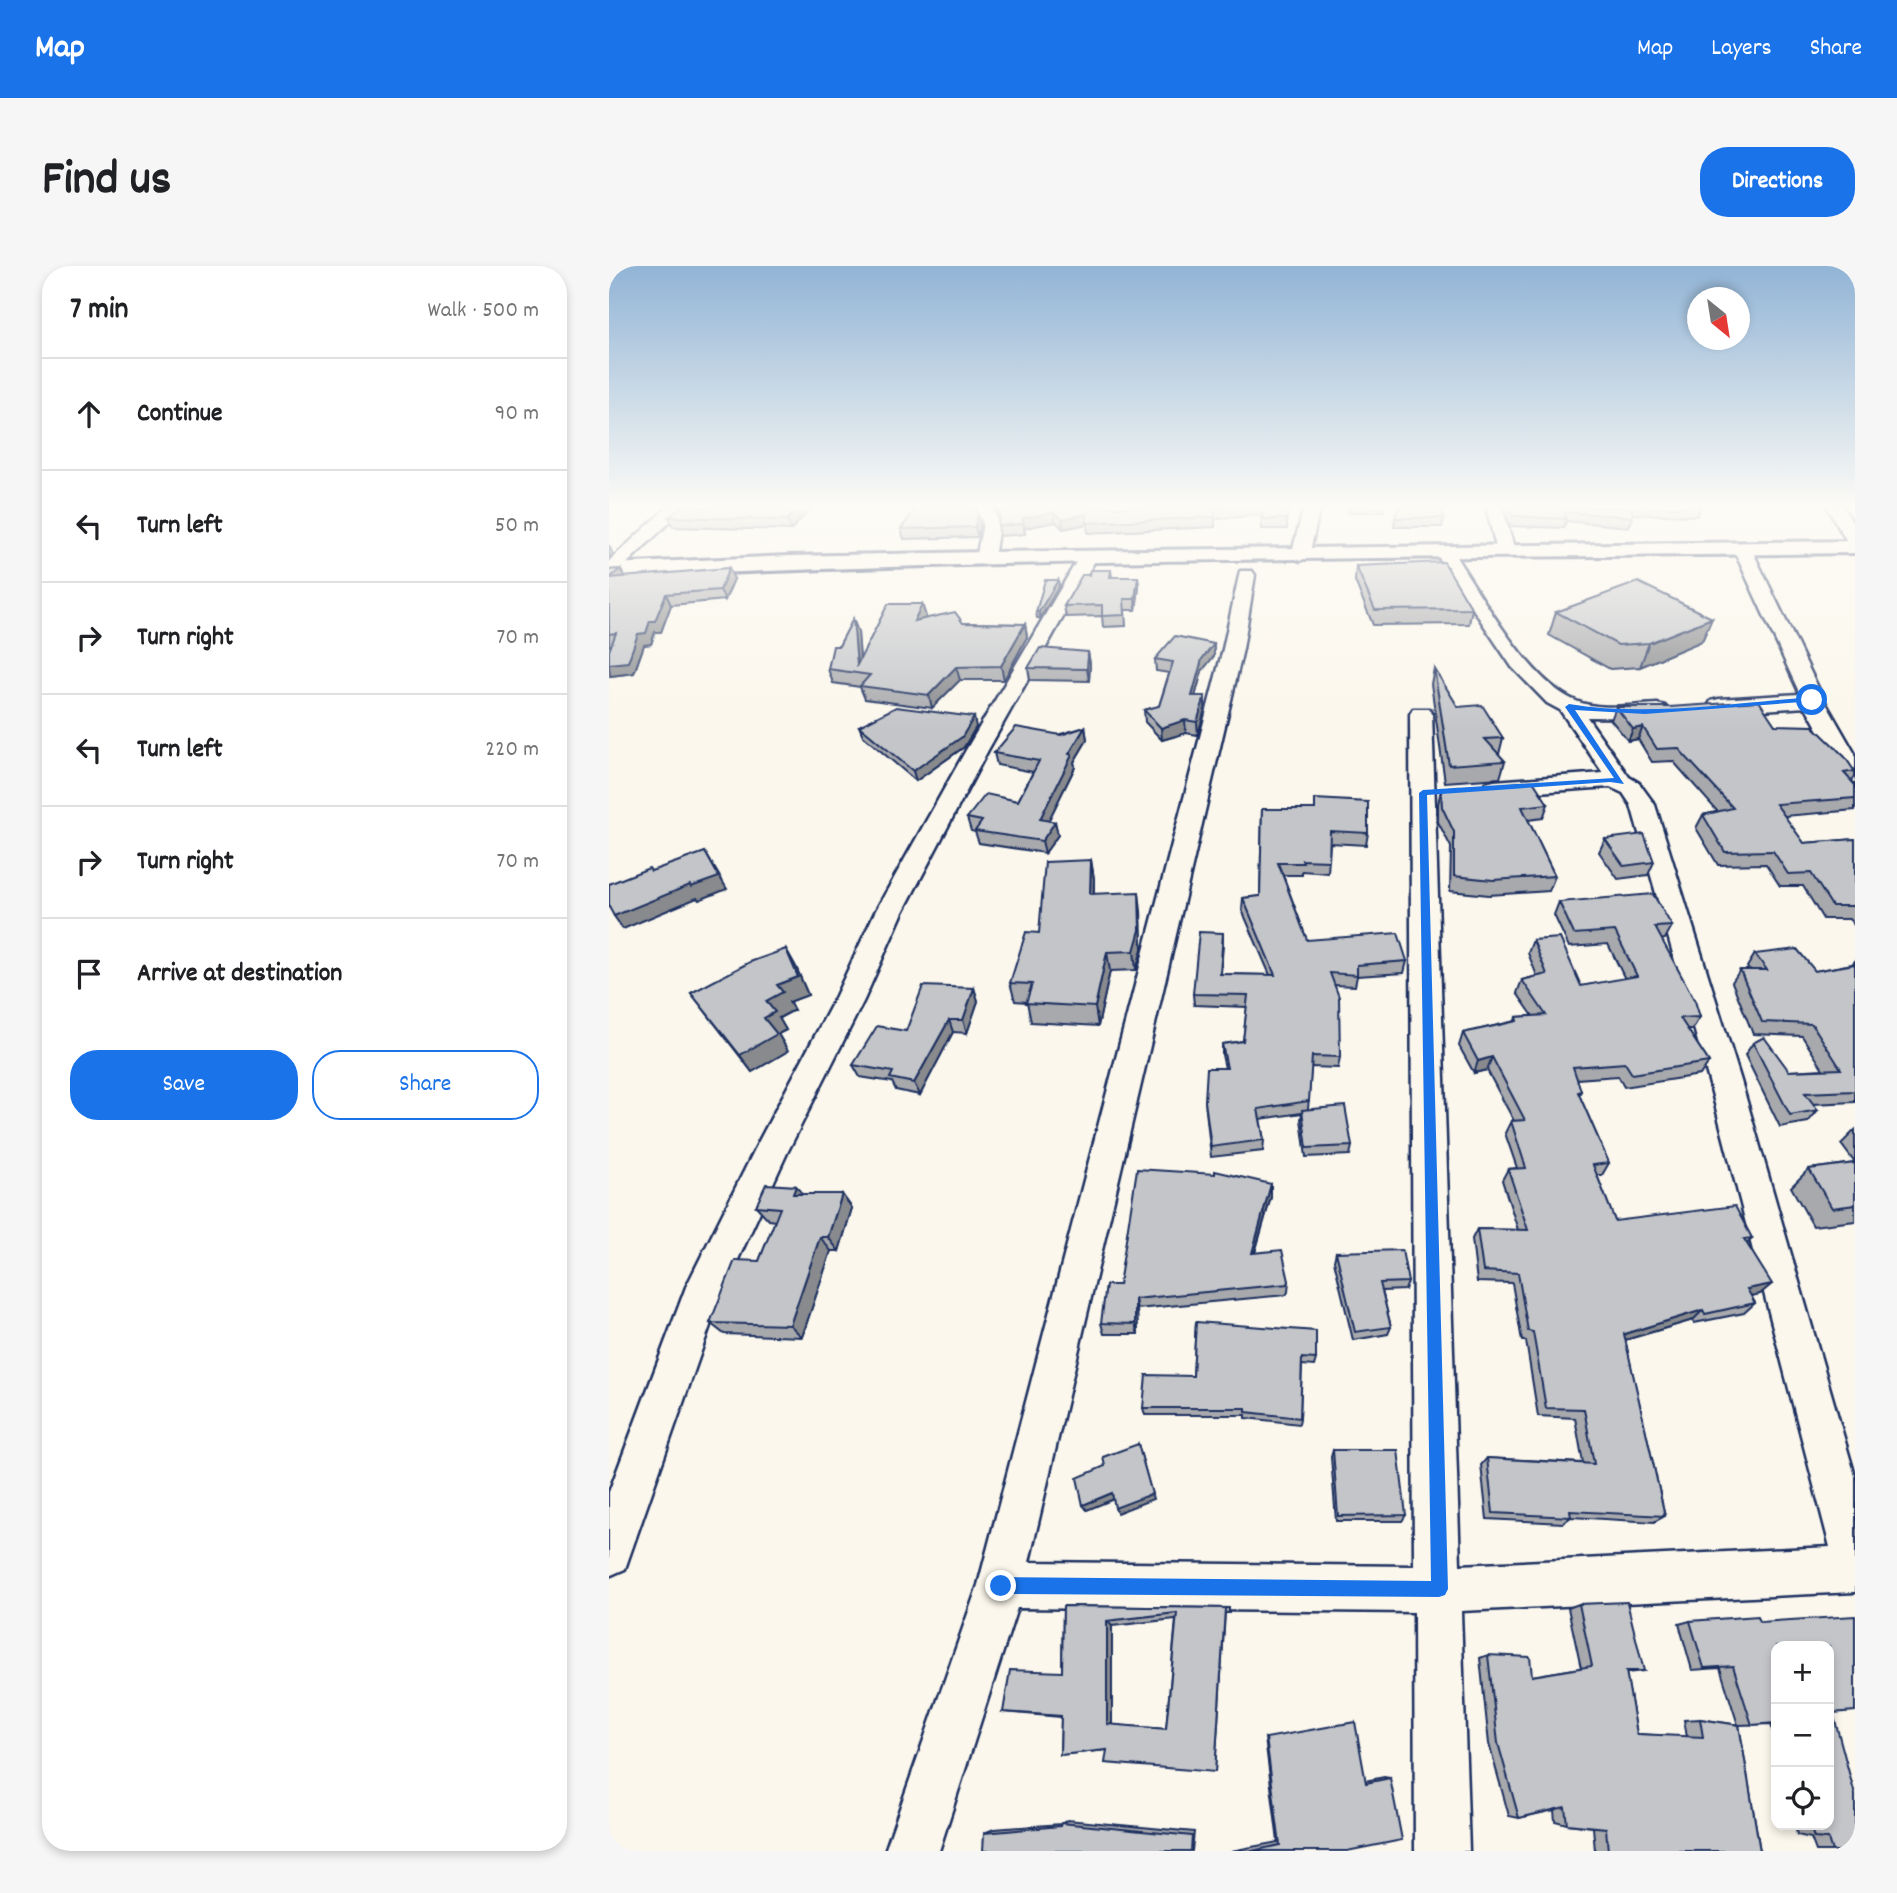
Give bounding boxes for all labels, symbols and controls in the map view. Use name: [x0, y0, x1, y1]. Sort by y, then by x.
text: Map: [35, 26, 85, 73]
text: Map: [1637, 32, 1673, 66]
text: Layers: [1711, 32, 1772, 66]
text: Share: [1810, 32, 1862, 66]
text: Find us: [42, 147, 171, 217]
button: Directions: [1700, 147, 1855, 217]
north arrow: [1687, 287, 1750, 350]
text: 7 min: [70, 290, 128, 333]
text: Walk · 500 m: [428, 295, 539, 328]
icon: ahead: [70, 395, 108, 433]
text: Continue: [137, 396, 222, 433]
text: 90 m: [495, 398, 539, 431]
icon: left: [70, 507, 108, 545]
text: Turn left: [137, 508, 223, 545]
text: 50 m: [495, 510, 539, 543]
icon: right: [70, 619, 108, 657]
text: Turn right: [137, 620, 234, 657]
text: 70 m: [497, 622, 539, 655]
route start: [1796, 684, 1827, 715]
icon: left: [70, 731, 108, 769]
text: Turn left: [137, 732, 223, 769]
text: 220 m: [485, 734, 539, 767]
icon: right: [70, 843, 108, 881]
text: Turn right: [137, 844, 234, 881]
text: 70 m: [497, 846, 539, 879]
icon: arrive: [70, 955, 108, 993]
text: Arrive at destination: [137, 956, 342, 993]
button: Save: [70, 1050, 298, 1120]
button: Share: [312, 1050, 539, 1120]
route end: [985, 1570, 1016, 1601]
map controls: [1771, 1641, 1834, 1830]
button: +: [1771, 1641, 1834, 1704]
button: −: [1771, 1704, 1834, 1767]
button: locate: [1771, 1767, 1834, 1830]

